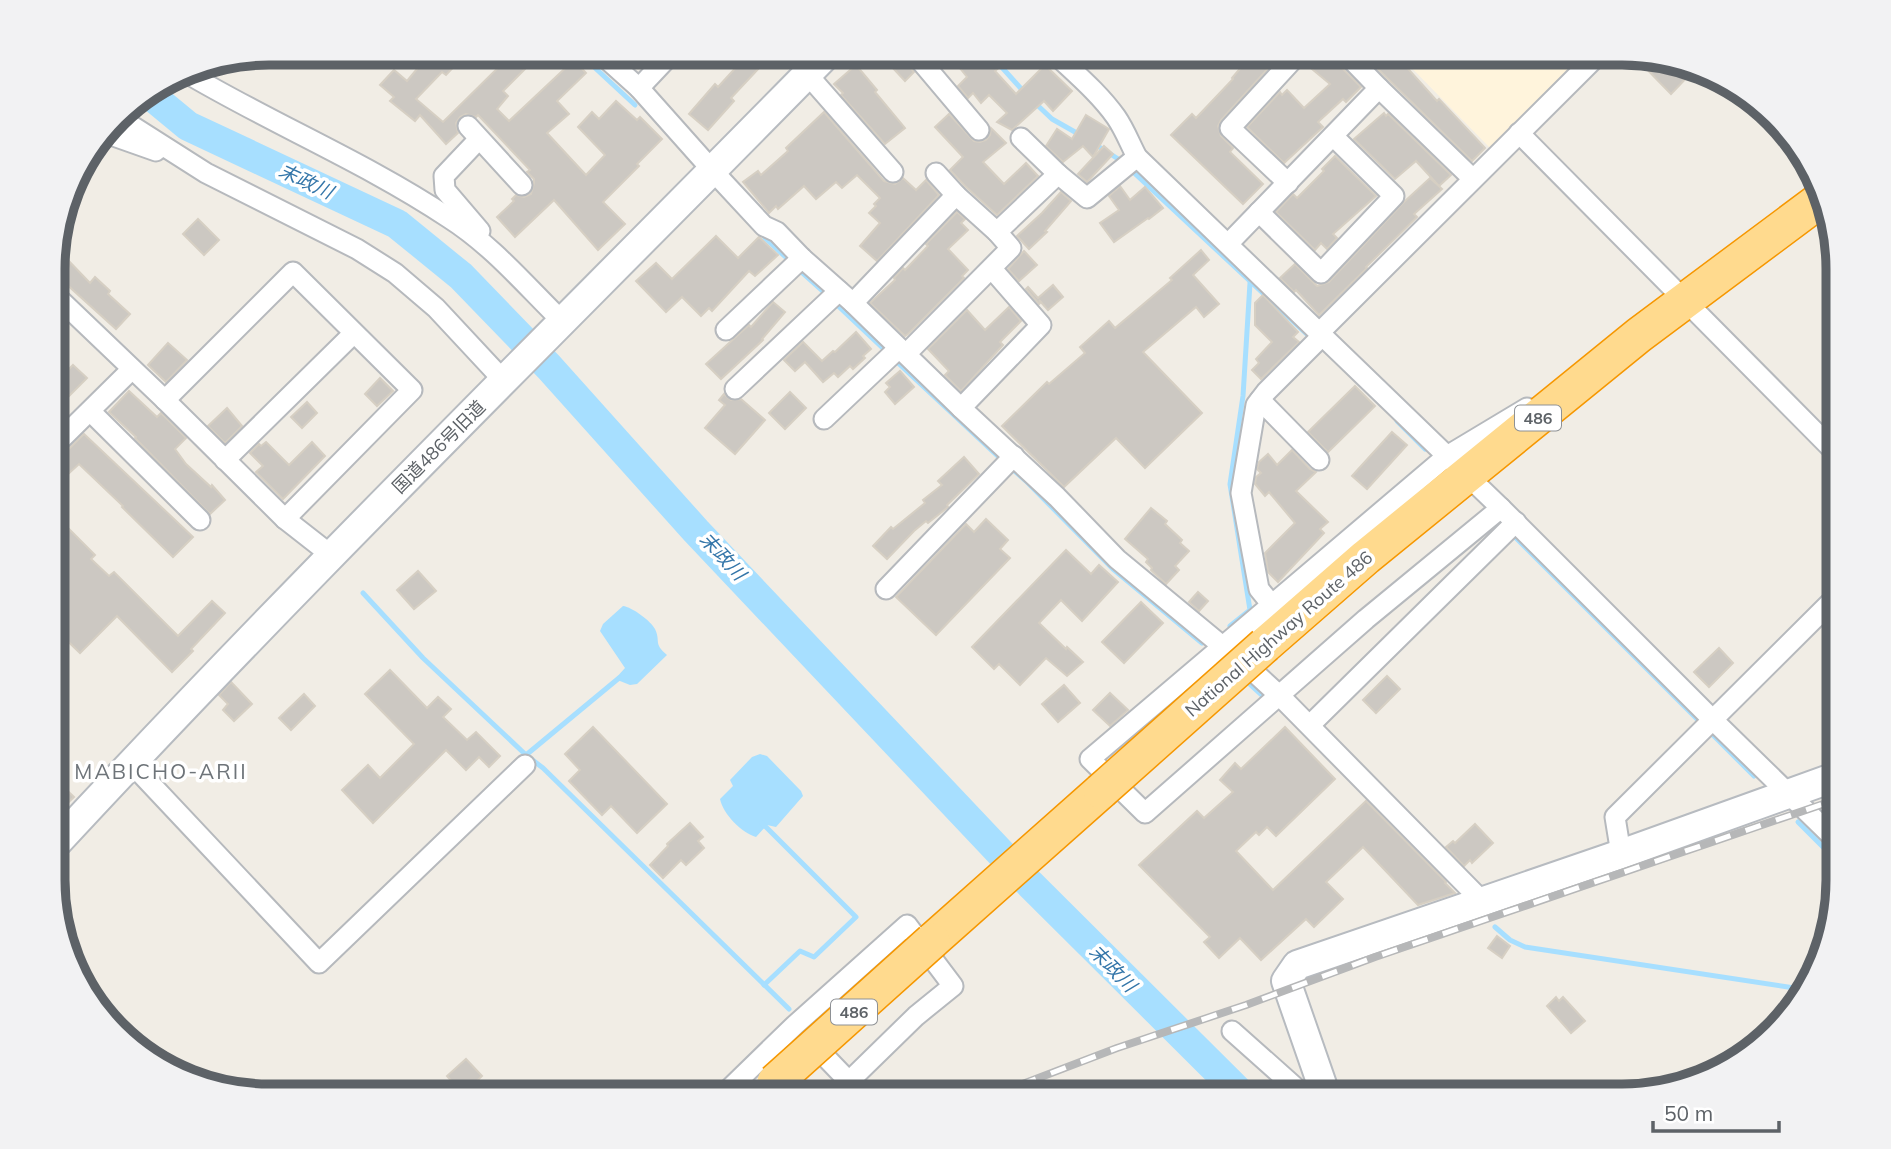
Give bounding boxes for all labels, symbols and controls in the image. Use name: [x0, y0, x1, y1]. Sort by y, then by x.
water label: 末政川: [275, 158, 339, 205]
street label: 国道486号旧道: [387, 395, 490, 498]
road number: 486: [1515, 406, 1561, 430]
water label: 末政川: [695, 527, 753, 586]
street label: National Highway Route 486: [1180, 546, 1377, 721]
district label: MABICHO-ARII: [74, 758, 248, 784]
water label: 末政川: [1084, 939, 1143, 998]
road number: 486: [831, 1000, 877, 1024]
scale bar: [1653, 1090, 1779, 1134]
text: 50 m: [1664, 1100, 1713, 1126]

